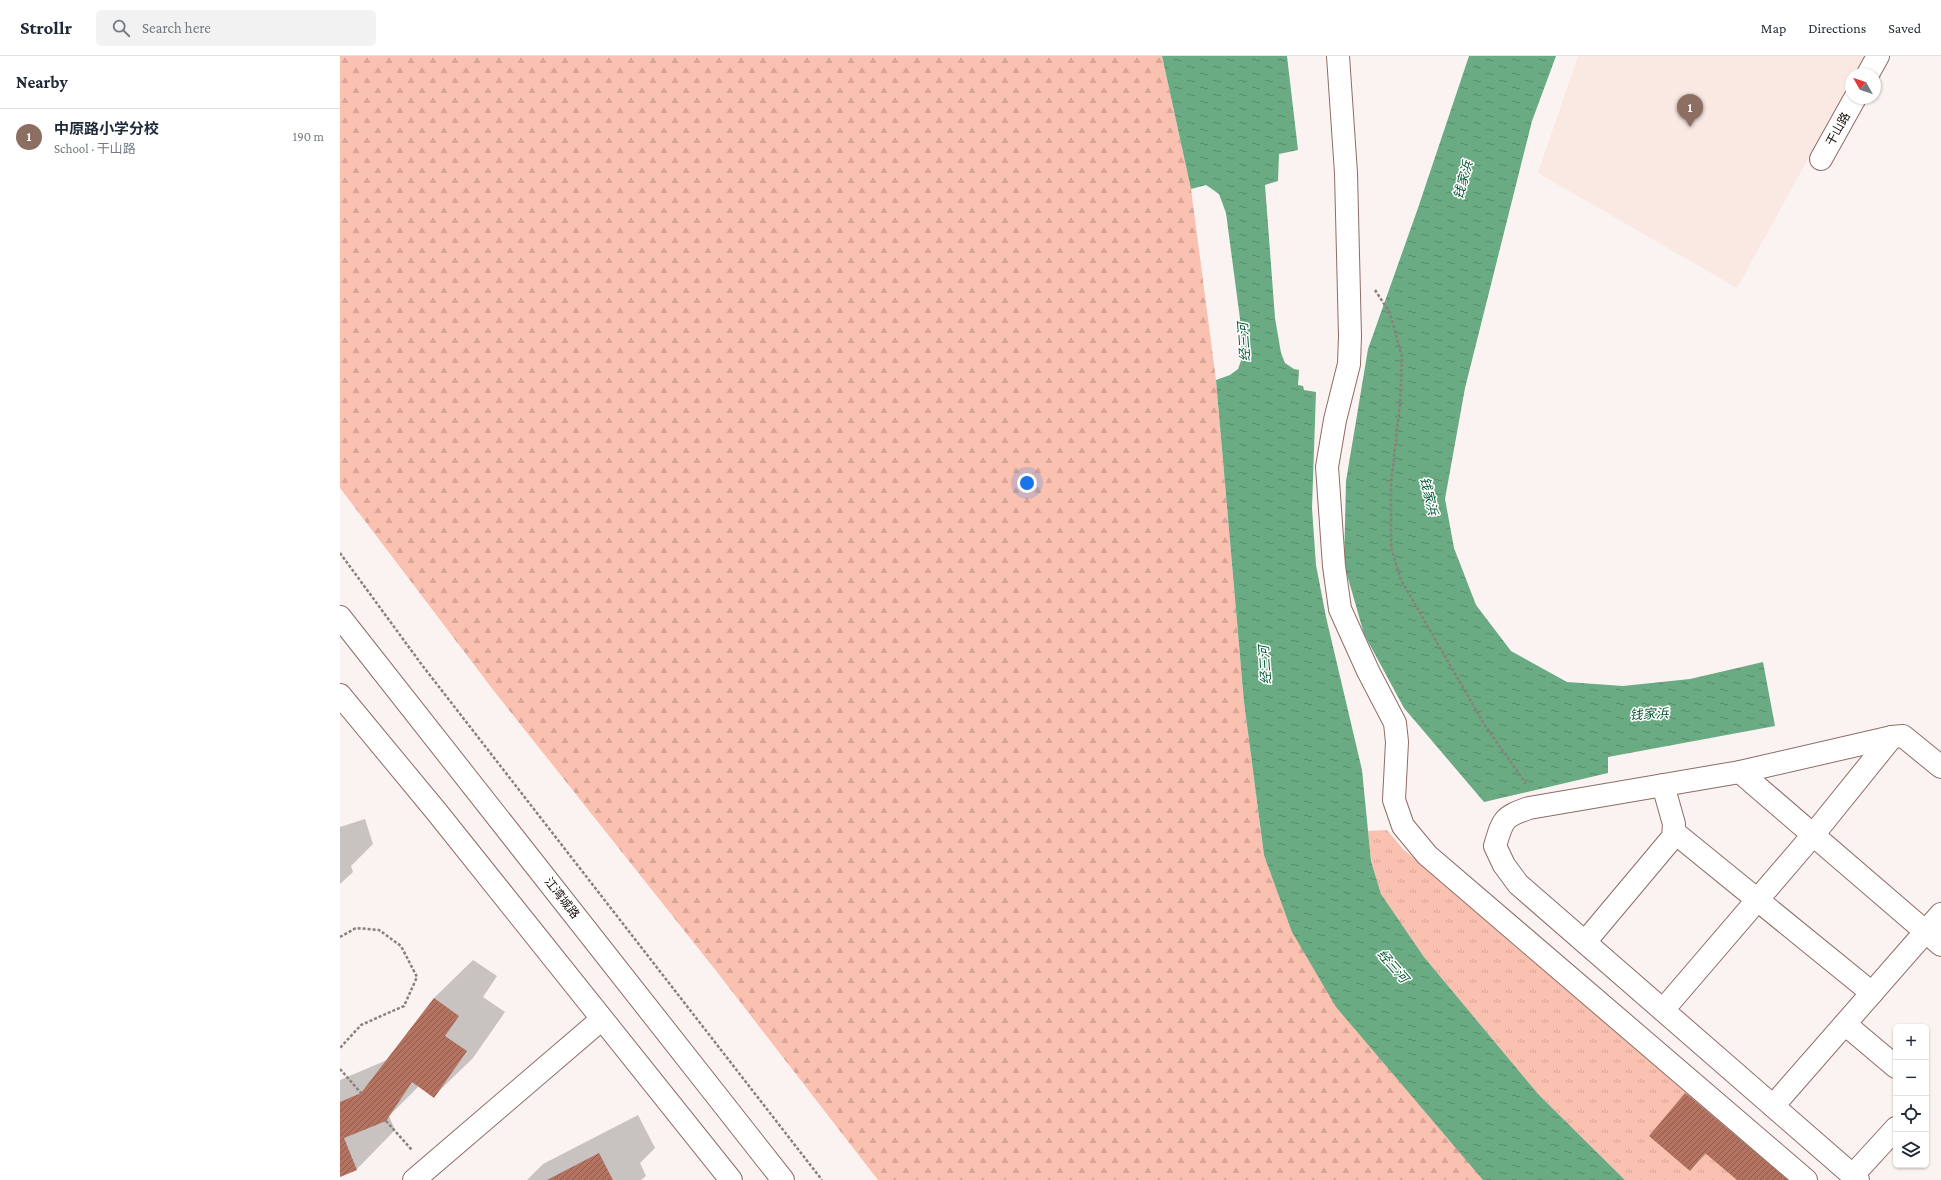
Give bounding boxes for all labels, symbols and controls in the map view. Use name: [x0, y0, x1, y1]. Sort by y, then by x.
search box: [96, 10, 376, 46]
text: Strollr: [20, 17, 72, 38]
icon: search: [110, 17, 132, 39]
text: Search here: [142, 20, 211, 36]
text: Map: [1761, 20, 1786, 36]
text: Directions: [1808, 20, 1866, 36]
text: Saved: [1888, 20, 1921, 36]
north arrow: [1845, 68, 1881, 104]
text: Nearby: [16, 73, 68, 92]
pin: 1: [1677, 94, 1703, 127]
street label: 干山路: [1823, 110, 1853, 148]
text: 中原路小学分校: [54, 121, 159, 137]
text: 1: [27, 129, 31, 144]
text: 190 m: [293, 129, 324, 144]
text: School · 干山路: [54, 141, 136, 156]
water label: 钱家浜: [1450, 158, 1476, 201]
water label: 经三河: [1235, 319, 1253, 362]
your location: [1017, 473, 1037, 493]
water label: 钱家浜: [1417, 475, 1441, 518]
water label: 经三河: [1256, 642, 1274, 685]
water label: 钱家浜: [1629, 705, 1670, 723]
street label: 江湾城路: [542, 875, 582, 921]
water label: 经三河: [1375, 946, 1413, 988]
map controls: [1893, 1024, 1929, 1168]
button: +: [1893, 1024, 1929, 1060]
button: −: [1893, 1060, 1929, 1096]
button: locate: [1893, 1096, 1929, 1132]
button: layers: [1893, 1132, 1929, 1168]

